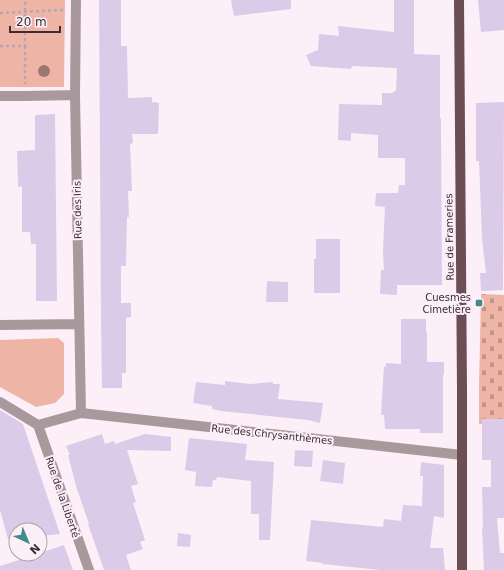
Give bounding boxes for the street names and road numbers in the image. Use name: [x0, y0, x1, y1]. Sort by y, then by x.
street label: Rue des Iris: [71, 181, 84, 239]
street label: Rue de Frameries: [443, 193, 456, 281]
street label: Rue des Chrysanthèmes: [211, 423, 333, 446]
street label: Rue de la Liberté: [43, 455, 82, 539]

